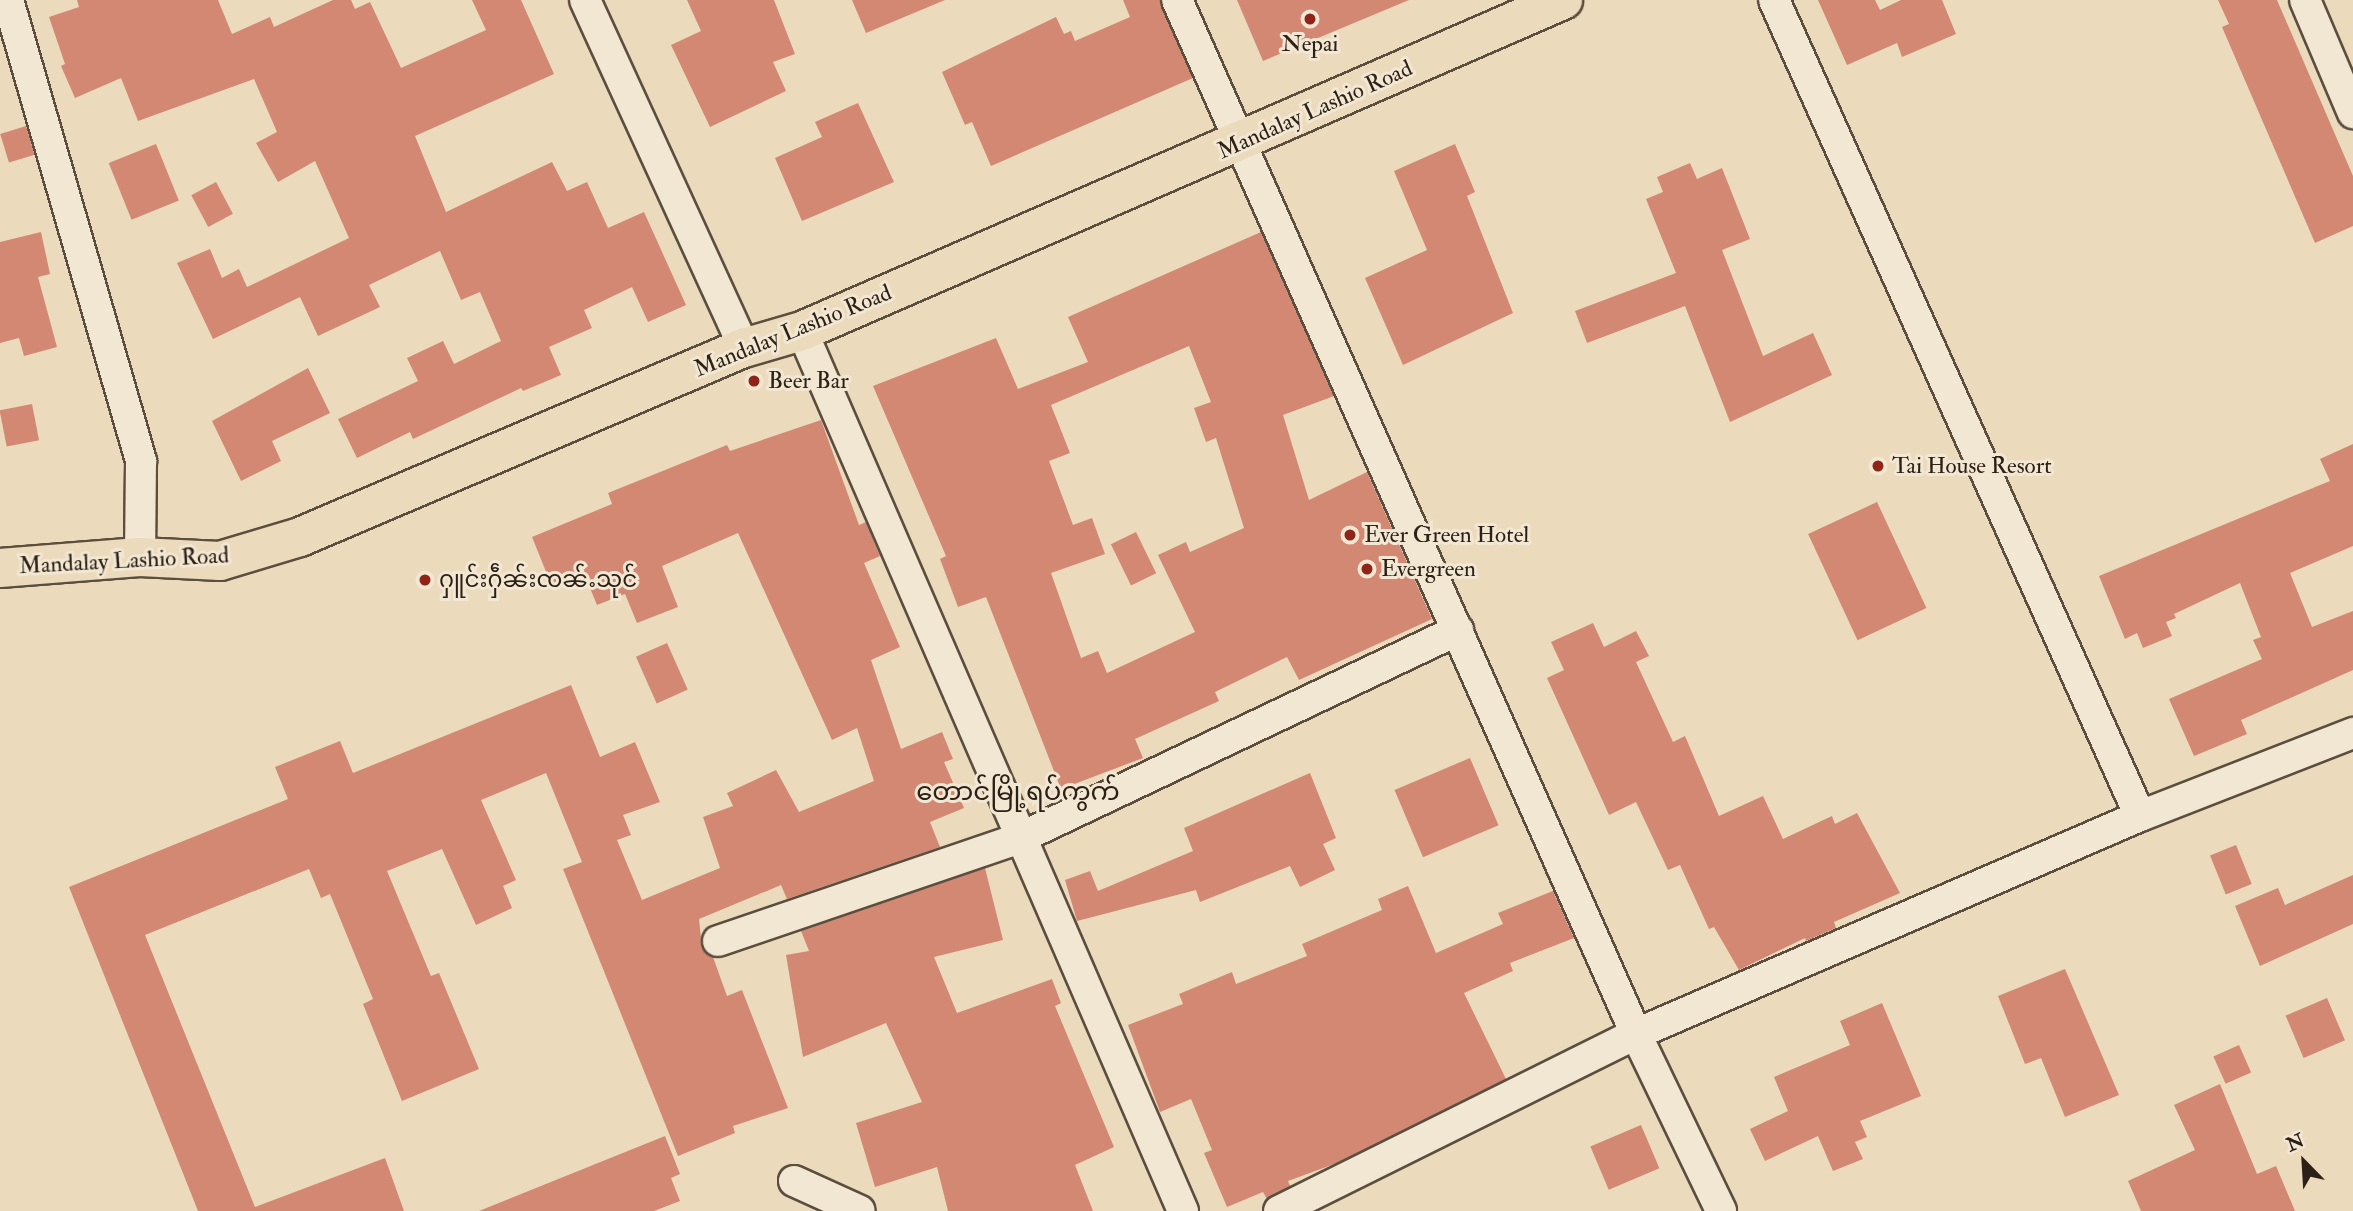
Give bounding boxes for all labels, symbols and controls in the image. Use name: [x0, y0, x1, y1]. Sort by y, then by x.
marker: Nepai: [1302, 11, 1318, 27]
place label: Nepai: [1282, 30, 1338, 58]
street label: Mandalay Lashio Road: [1213, 55, 1417, 165]
street label: Mandalay Lashio Road: [690, 279, 896, 383]
place label: Beer Bar: [768, 367, 849, 395]
marker: Beer Bar: [746, 373, 762, 389]
place label: Tai House Resort: [1892, 452, 2052, 480]
marker: Tai House Resort: [1870, 458, 1886, 474]
place label: Ever Green Hotel: [1364, 521, 1529, 549]
marker: Ever Green Hotel: [1342, 527, 1358, 543]
street label: Mandalay Lashio Road: [18, 542, 230, 580]
place label: Evergreen: [1381, 555, 1476, 583]
marker: Evergreen: [1359, 561, 1375, 577]
place label: ႁူင်းႁဵၼ်းၸၼ်ႉသုင်: [439, 566, 637, 594]
marker: ႁူင်းႁဵၼ်းၸၼ်ႉသုင်: [417, 572, 433, 588]
district label: တောင်မြို့ရပ်ကွက်: [916, 777, 1120, 809]
north arrow: [2269, 1127, 2339, 1197]
text: N: [2283, 1128, 2308, 1157]

